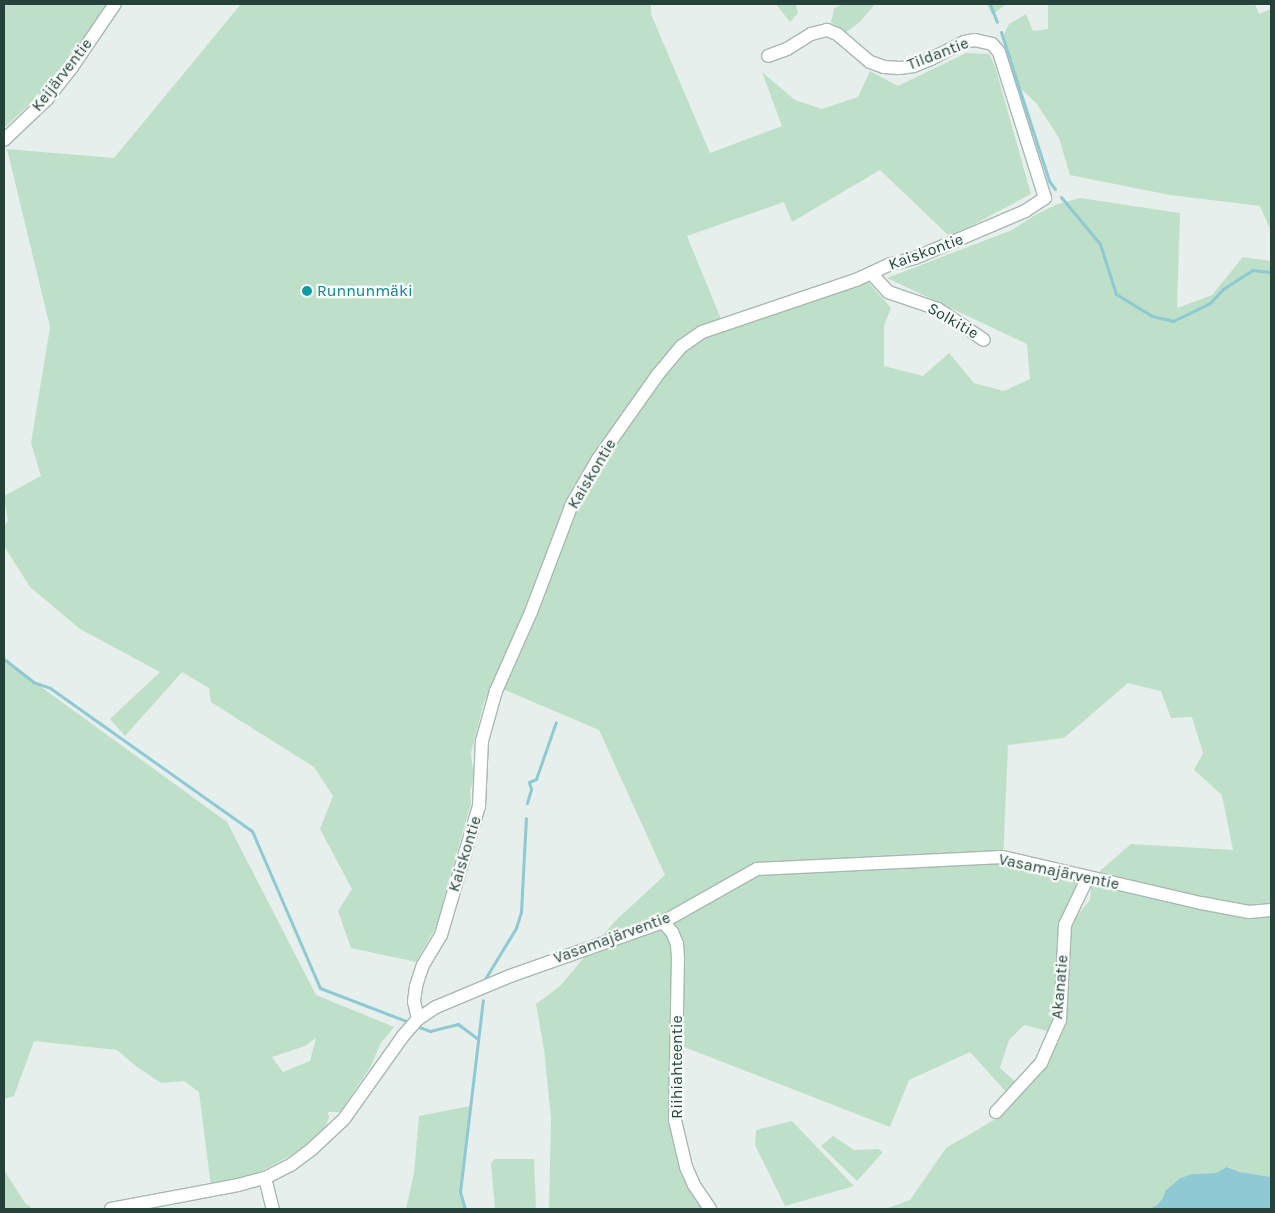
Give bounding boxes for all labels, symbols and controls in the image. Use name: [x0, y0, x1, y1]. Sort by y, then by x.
street label: Tildantie: [905, 34, 971, 74]
street label: Keijärventie: [28, 35, 96, 115]
street label: Kaiskontie: [886, 230, 966, 274]
place label: Runnunmäki: [317, 281, 413, 301]
marker: Runnunmäki: [301, 285, 313, 297]
street label: Solkitie: [924, 299, 982, 343]
street label: Kaiskontie: [564, 436, 620, 512]
street label: Kaiskontie: [444, 814, 486, 894]
street label: Vasamajärventie: [997, 850, 1121, 894]
street label: Vasamajärventie: [551, 908, 673, 968]
street label: Akanatie: [1048, 954, 1072, 1020]
street label: Riihiahteentie: [667, 1015, 687, 1119]

